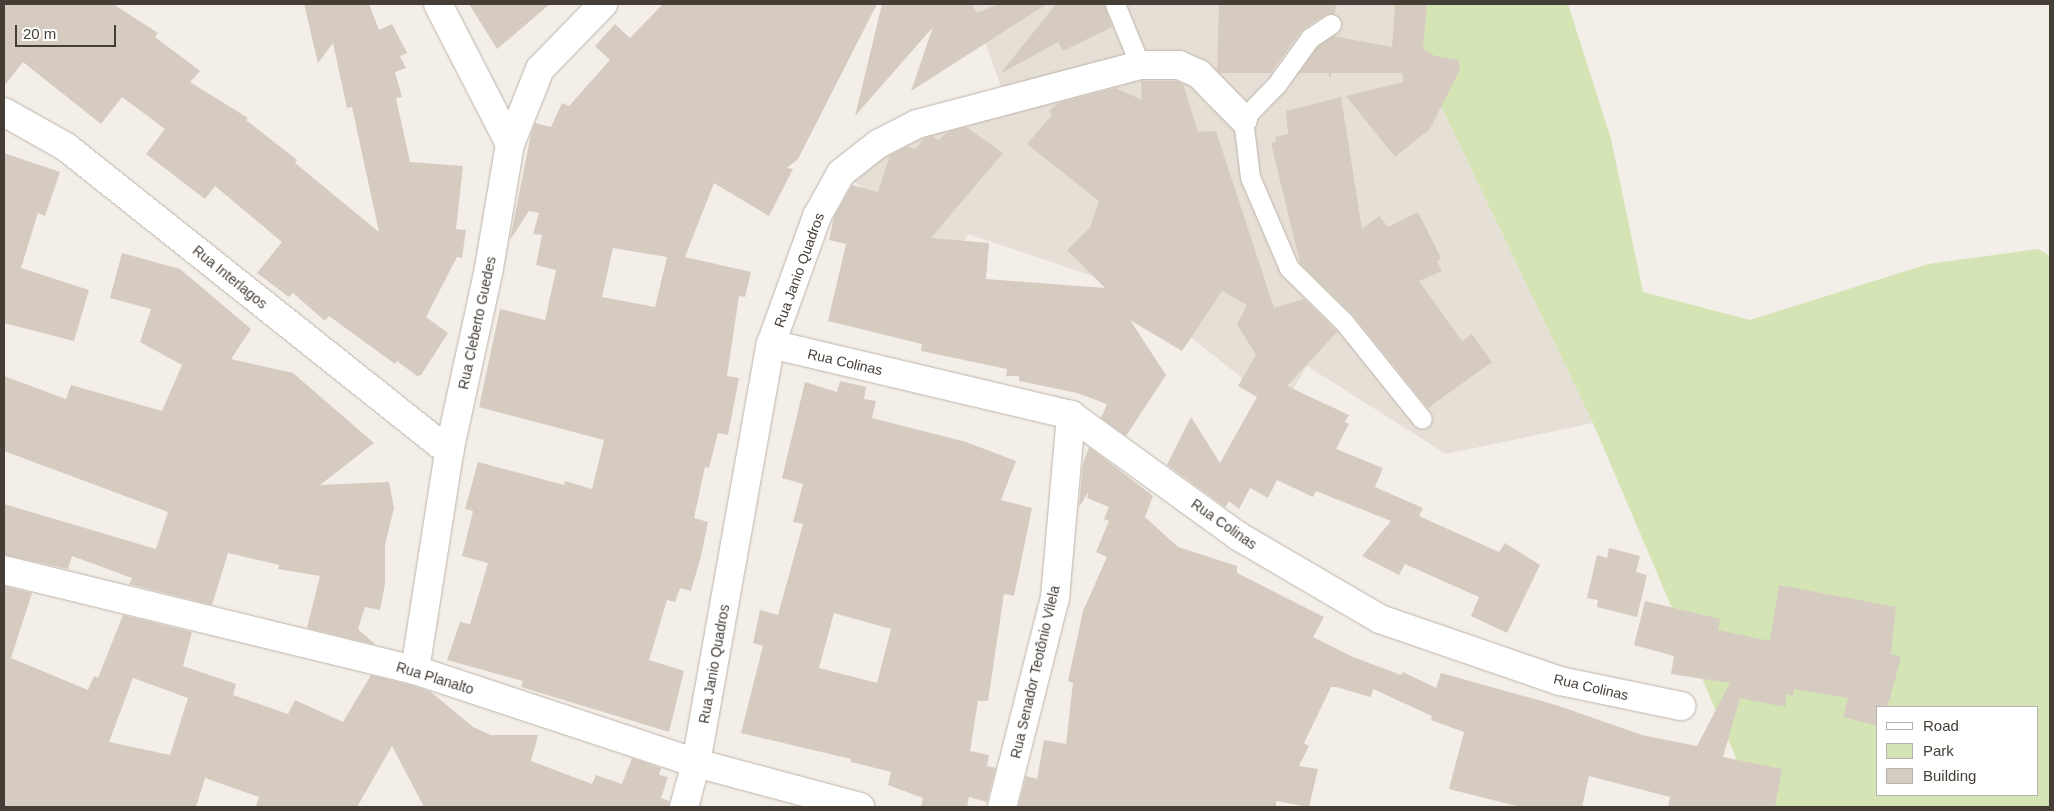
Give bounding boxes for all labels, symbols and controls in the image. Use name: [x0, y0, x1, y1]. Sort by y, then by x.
scale bar: [18, 15, 119, 47]
text: 20 m: [23, 25, 56, 42]
street label: Rua Janio Quadros: [770, 210, 828, 330]
street label: Rua Interlagos: [189, 242, 271, 312]
street label: Rua Cleberto Guedes: [455, 255, 499, 391]
street label: Rua Colinas: [806, 345, 884, 379]
street label: Rua Colinas: [1188, 495, 1260, 553]
street label: Rua Senador Teotônio Vilela: [1007, 584, 1063, 760]
street label: Rua Janio Quadros: [695, 603, 733, 725]
street label: Rua Planalto: [394, 658, 476, 698]
street label: Rua Colinas: [1552, 670, 1630, 704]
legend: [1876, 706, 2039, 796]
text: Road: [1923, 717, 1959, 734]
text: Park: [1923, 742, 1954, 759]
text: Building: [1923, 767, 1976, 784]

